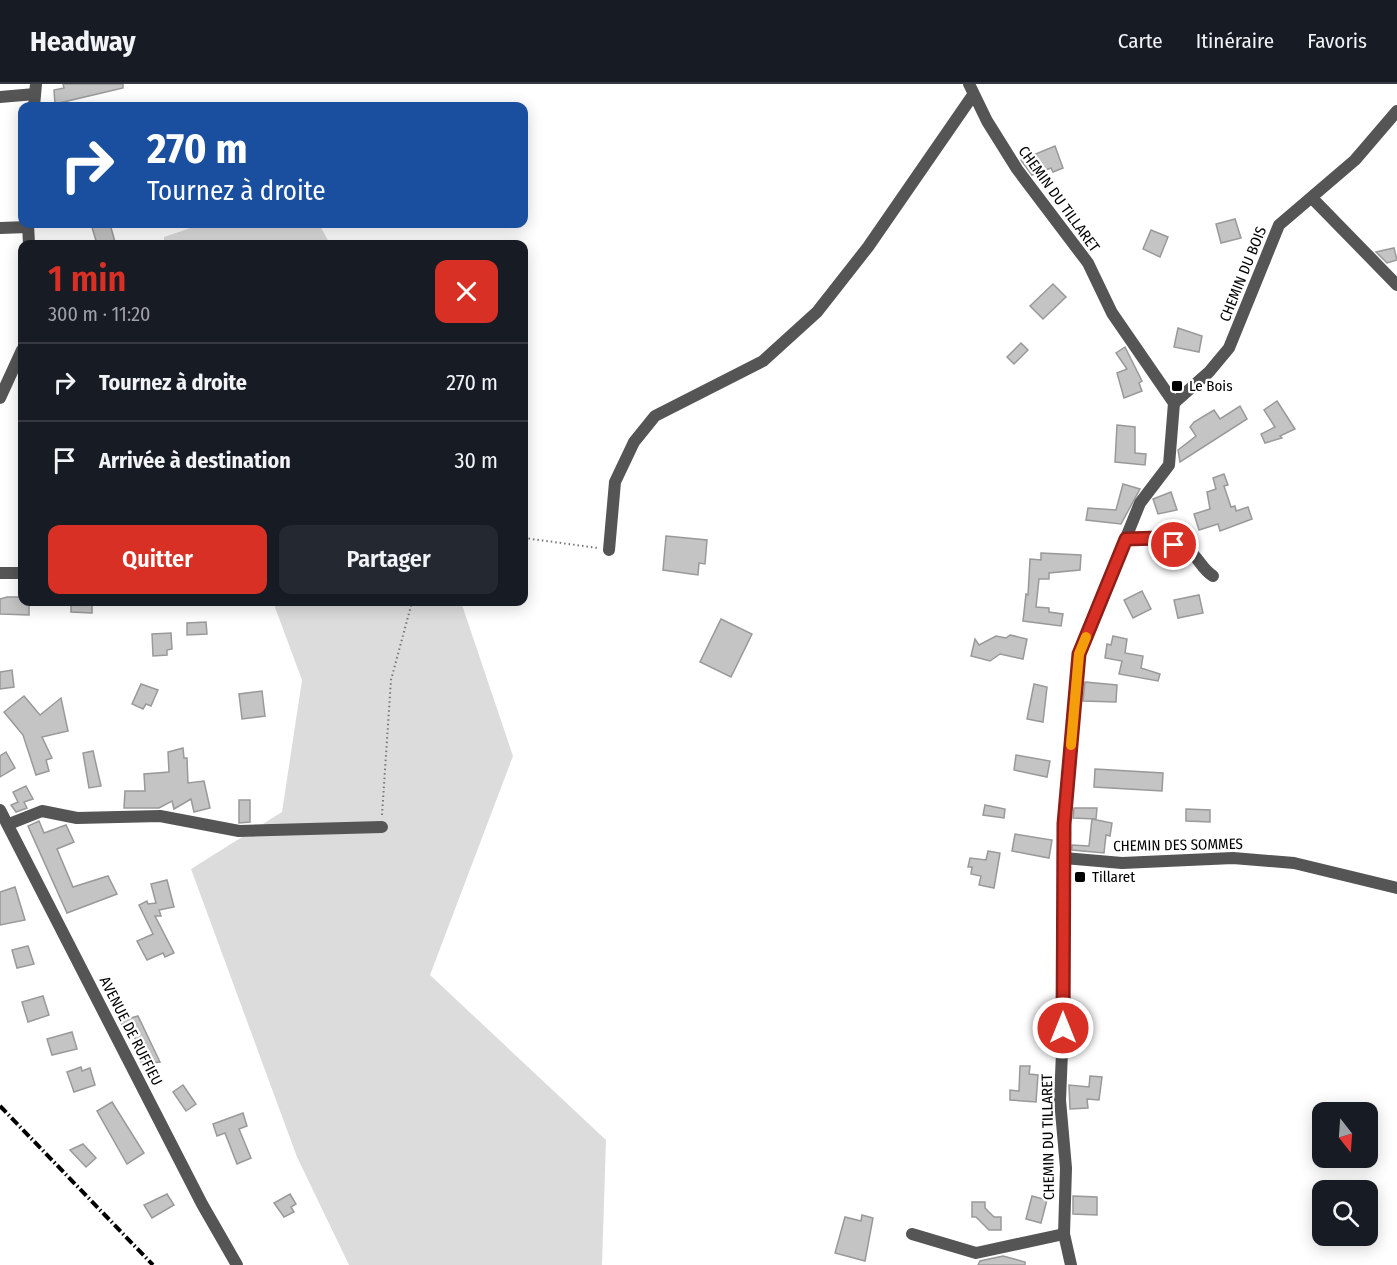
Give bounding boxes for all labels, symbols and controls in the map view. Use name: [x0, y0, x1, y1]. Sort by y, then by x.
text: Headway: [30, 25, 136, 58]
text: Carte: [1118, 28, 1163, 54]
text: Itinéraire: [1196, 28, 1274, 54]
text: Favoris: [1307, 28, 1367, 54]
text: 270 m: [147, 124, 247, 174]
icon: right: [48, 126, 126, 204]
street label: CHEMIN DU TILLARET: [1015, 143, 1103, 255]
text: Tournez à droite: [147, 175, 326, 207]
street label: CHEMIN DU BOIS: [1216, 224, 1270, 324]
text: 1 min: [48, 257, 126, 301]
button: close: [435, 260, 498, 323]
text: 300 m · 11:20: [48, 302, 150, 326]
icon: right: [48, 366, 81, 399]
text: Tournez à droite: [99, 369, 247, 396]
text: 270 m: [446, 369, 498, 396]
place label: Le Bois: [1189, 377, 1233, 395]
marker: Le Bois: [1170, 379, 1184, 393]
icon: arrive: [48, 444, 81, 477]
text: Arrivée à destination: [99, 447, 291, 474]
text: 30 m: [455, 447, 498, 474]
pin: [1148, 519, 1199, 570]
button: Quitter: [48, 525, 267, 594]
button: Partager: [279, 525, 498, 594]
icon: arrive: [1157, 528, 1190, 561]
street label: CHEMIN DES SOMMES: [1113, 835, 1243, 855]
place label: Tillaret: [1092, 868, 1135, 886]
marker: Tillaret: [1073, 870, 1087, 884]
street label: AVENUE DE RUFFIEU: [96, 973, 166, 1089]
position arrow: [1031, 996, 1095, 1060]
street label: CHEMIN DU TILLARET: [1038, 1074, 1058, 1200]
north arrow: [1312, 1102, 1378, 1168]
map controls: [1312, 1102, 1378, 1246]
button: search: [1312, 1180, 1378, 1246]

